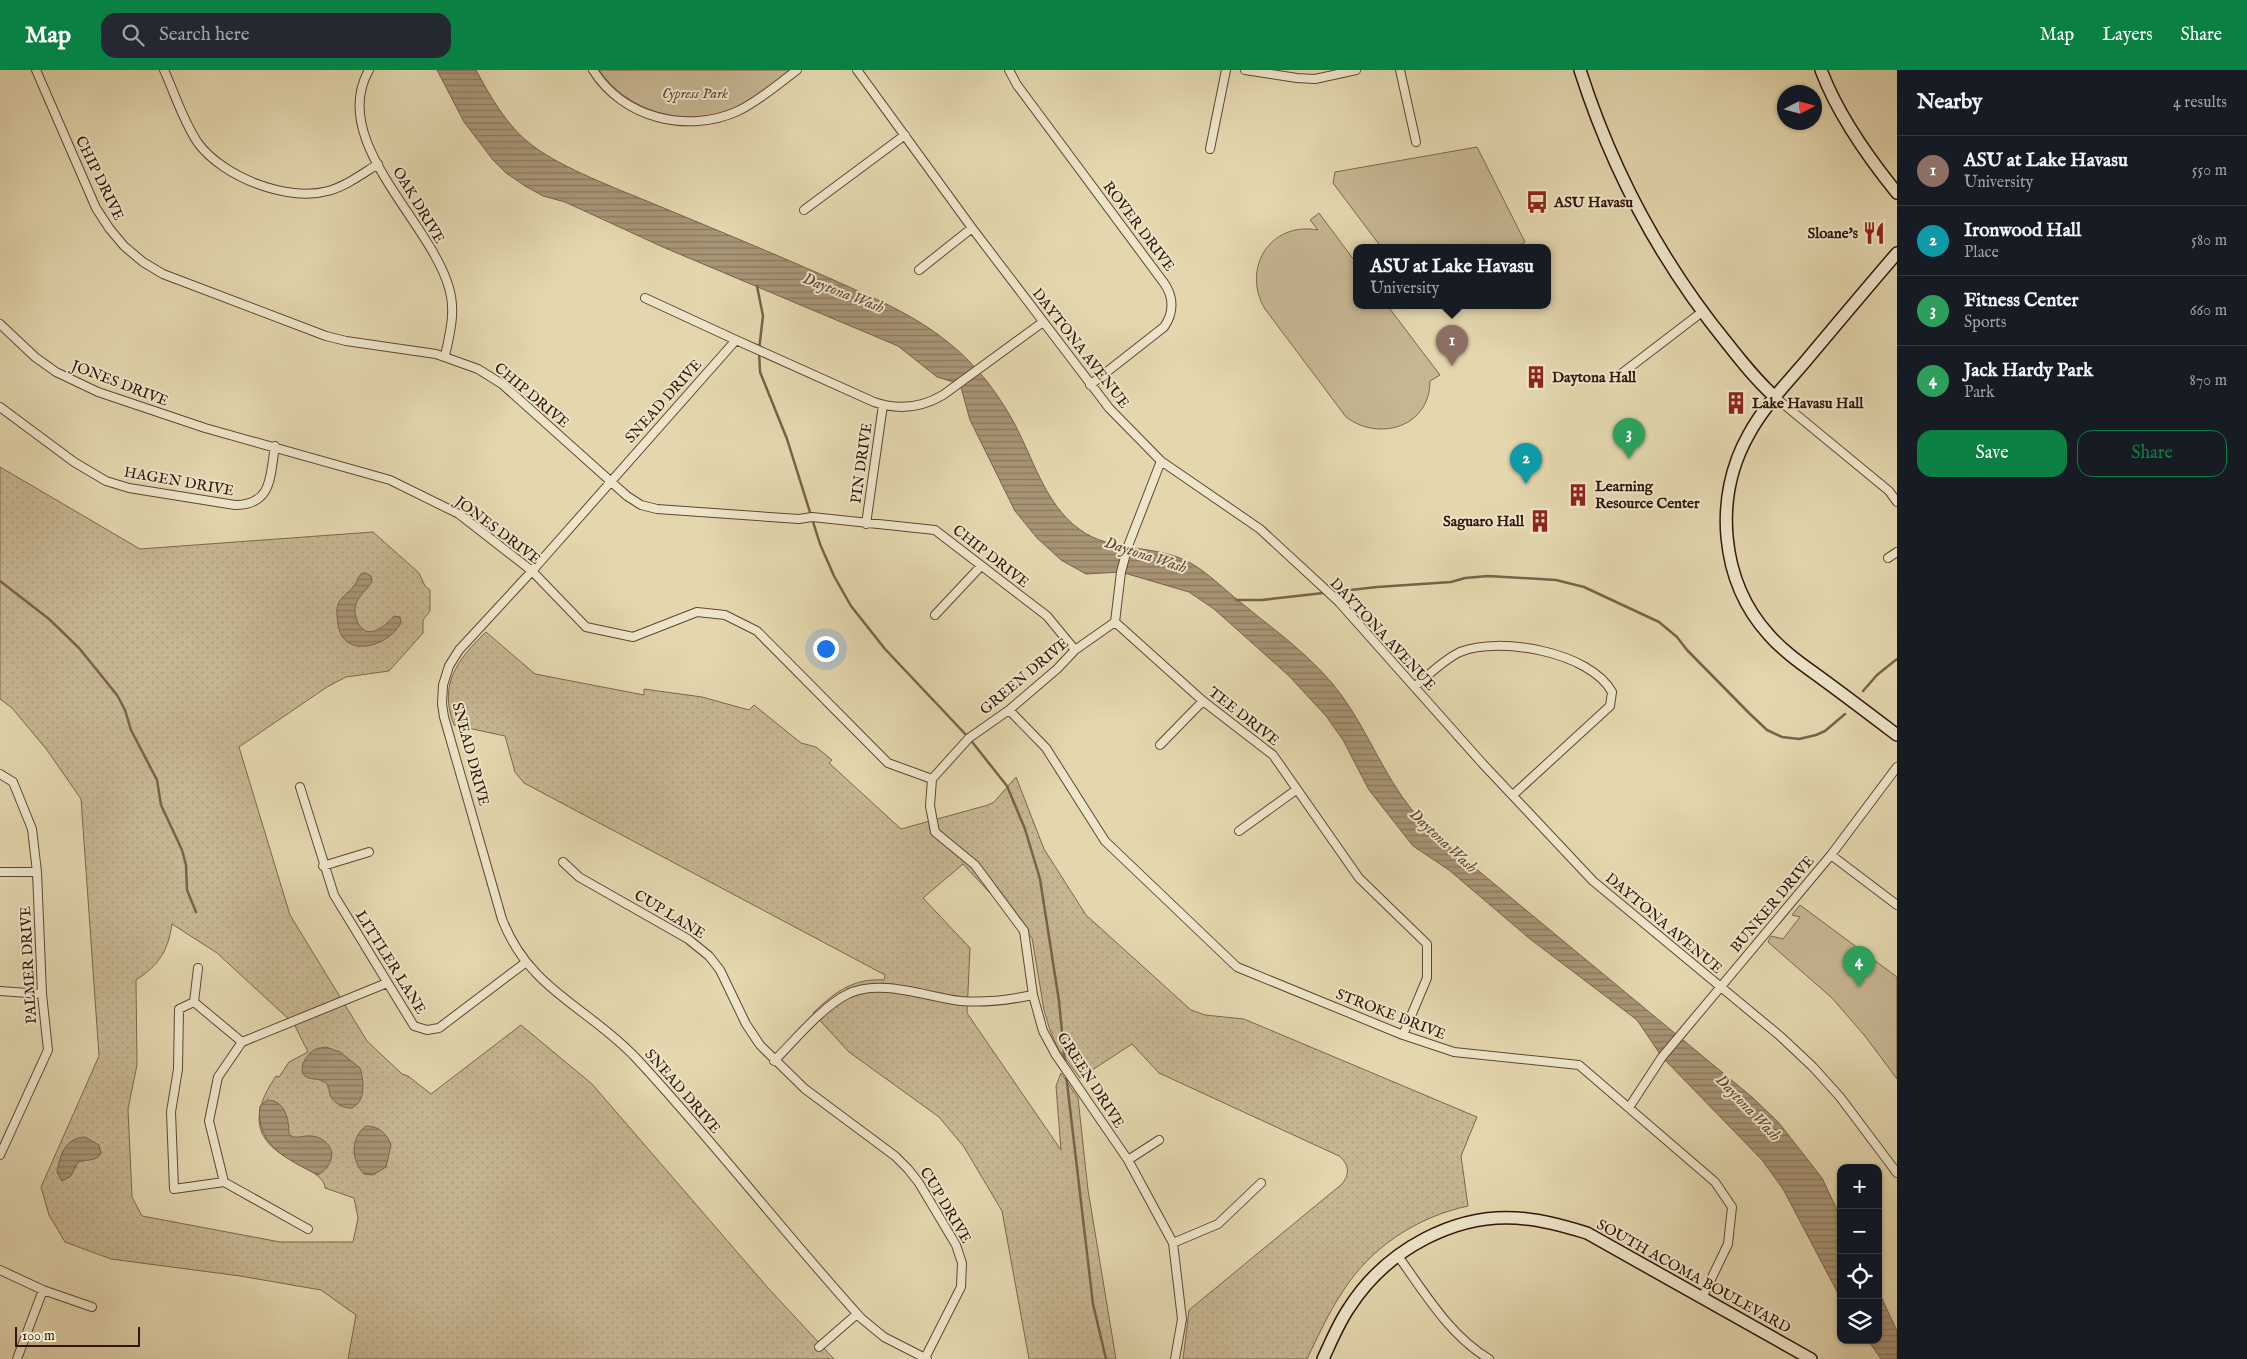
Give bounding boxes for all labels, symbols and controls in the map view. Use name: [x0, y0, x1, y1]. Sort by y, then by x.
search box: [101, 13, 451, 58]
text: Map: [25, 20, 71, 51]
icon: search: [119, 21, 147, 49]
text: Search here: [159, 23, 250, 47]
text: Map: [2040, 24, 2074, 47]
text: Layers: [2102, 24, 2153, 47]
text: Share: [2181, 24, 2222, 47]
park label: Cypress Park: [662, 84, 728, 103]
north arrow: [1777, 85, 1822, 130]
text: Nearby: [1917, 89, 1982, 116]
text: 4 results: [2173, 93, 2227, 113]
street label: CHIP DRIVE: [71, 133, 128, 224]
text: ASU at Lake Havasu: [1964, 149, 2128, 173]
text: 1: [1930, 161, 1936, 181]
text: 550 m: [2192, 161, 2227, 181]
street label: OAK DRIVE: [388, 163, 449, 247]
text: University: [1964, 173, 2033, 193]
street label: ROVER DRIVE: [1099, 177, 1179, 275]
bus stop icon: ASU Havasu: [1524, 189, 1550, 215]
place label: ASU Havasu: [1553, 193, 1633, 212]
text: Ironwood Hall: [1964, 219, 2081, 243]
restaurant icon: Sloane's: [1861, 220, 1887, 246]
place label: Sloane's: [1808, 224, 1859, 243]
text: 2: [1929, 231, 1937, 251]
text: 580 m: [2191, 231, 2227, 251]
text: Place: [1964, 243, 1999, 263]
popup: [1353, 244, 1551, 309]
text: ASU at Lake Havasu: [1370, 255, 1534, 279]
water label: Daytona Wash: [800, 269, 887, 319]
text: University: [1370, 279, 1439, 299]
street label: DAYTONA AVENUE: [1028, 284, 1133, 412]
text: Fitness Center: [1964, 289, 2079, 313]
text: 3: [1930, 301, 1936, 321]
text: 660 m: [2190, 301, 2227, 321]
text: Sports: [1964, 313, 2006, 333]
pin: 1: [1436, 325, 1468, 366]
street label: SNEAD DRIVE: [621, 355, 706, 447]
street label: JONES DRIVE: [67, 356, 171, 411]
street label: CHIP DRIVE: [490, 359, 573, 432]
text: Jack Hardy Park: [1964, 359, 2093, 383]
building icon: Daytona Hall: [1523, 364, 1549, 390]
place label: Daytona Hall: [1552, 368, 1637, 387]
text: 4: [1929, 371, 1937, 391]
text: 870 m: [2190, 371, 2227, 391]
text: Park: [1964, 383, 1994, 403]
building icon: Lake Havasu Hall: [1723, 390, 1749, 416]
place label: Lake Havasu Hall: [1752, 394, 1864, 413]
pin: 3: [1613, 418, 1645, 459]
street label: PIN DRIVE: [846, 422, 877, 505]
button: Save: [1917, 430, 2067, 477]
button: Share: [2077, 430, 2227, 477]
pin: 2: [1510, 443, 1542, 484]
street label: HAGEN DRIVE: [122, 462, 235, 501]
place label: Learning Resource Center: [1595, 477, 1700, 513]
building icon: Learning Resource Center: [1565, 482, 1591, 508]
street label: JONES DRIVE: [450, 491, 544, 569]
building icon: Saguaro Hall: [1527, 508, 1553, 534]
place label: Saguaro Hall: [1443, 512, 1525, 531]
street label: CHIP DRIVE: [949, 521, 1033, 592]
water label: Daytona Wash: [1102, 533, 1189, 579]
street label: DAYTONA AVENUE: [1325, 574, 1440, 695]
street label: GREEN DRIVE: [976, 634, 1073, 719]
your location: [813, 636, 839, 662]
street label: TEE DRIVE: [1204, 683, 1283, 750]
street label: SNEAD DRIVE: [448, 700, 493, 808]
water label: Daytona Wash: [1405, 805, 1481, 878]
street label: BUNKER DRIVE: [1726, 852, 1819, 957]
street label: DAYTONA AVENUE: [1601, 869, 1726, 978]
street label: CUP LANE: [631, 886, 709, 943]
street label: PALMER DRIVE: [16, 906, 41, 1024]
street label: LITTLER LANE: [351, 907, 430, 1018]
pin: 4: [1843, 946, 1875, 987]
street label: STROKE DRIVE: [1333, 985, 1449, 1044]
street label: GREEN DRIVE: [1053, 1029, 1129, 1132]
street label: SNEAD DRIVE: [641, 1045, 725, 1138]
water label: Daytona Wash: [1711, 1071, 1785, 1146]
street label: CUP DRIVE: [915, 1164, 976, 1247]
map controls: [1837, 1164, 1882, 1344]
button: +: [1837, 1164, 1882, 1209]
button: −: [1837, 1209, 1882, 1254]
street label: SOUTH ACOMA BOULEVARD: [1593, 1215, 1794, 1338]
button: locate: [1837, 1254, 1882, 1299]
button: layers: [1837, 1299, 1882, 1344]
scale bar: [15, 1324, 140, 1347]
text: 100 m: [22, 1327, 55, 1345]

